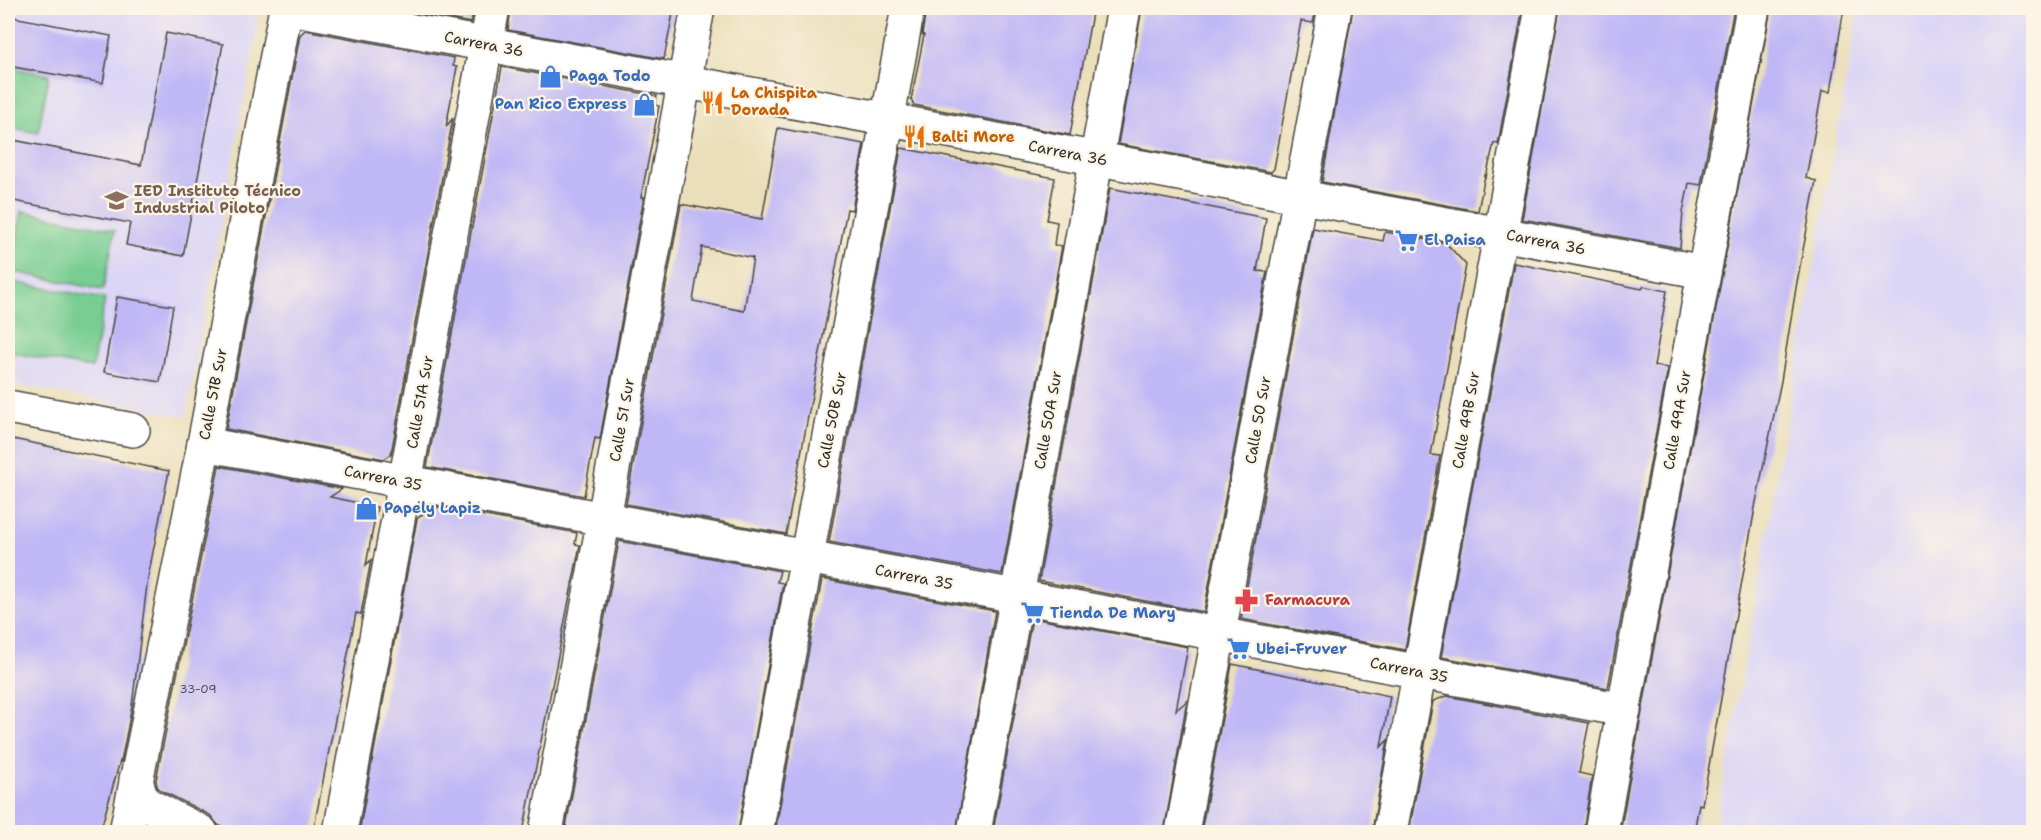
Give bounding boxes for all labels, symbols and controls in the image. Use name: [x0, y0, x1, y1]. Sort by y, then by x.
street label: Carrera 36: [443, 27, 525, 61]
shop icon: Paga Todo: [538, 63, 564, 89]
place label: Paga Todo: [569, 66, 651, 86]
place label: La Chispita Dorada: [731, 83, 818, 120]
restaurant icon: La Chispita Dorada: [700, 89, 726, 115]
shop icon: Pan Rico Express: [632, 91, 658, 117]
place label: Pan Rico Express: [495, 94, 627, 114]
restaurant icon: Balti More: [901, 124, 927, 150]
place label: Balti More: [932, 127, 1015, 147]
street label: Carrera 36: [1027, 136, 1109, 170]
place label: IED Instituto Técnico Industrial Piloto: [134, 181, 301, 218]
school or university icon: IED Instituto Técnico Industrial Piloto: [103, 187, 129, 213]
street label: Carrera 36: [1505, 225, 1587, 259]
supermarket icon: El Paisa: [1393, 227, 1419, 253]
place label: El Paisa: [1424, 230, 1487, 250]
street label: Calle 51B Sur: [194, 346, 232, 442]
street label: Calle 51A Sur: [402, 354, 438, 450]
street label: Calle 50A Sur: [1029, 369, 1067, 471]
street label: Calle 49A Sur: [1658, 369, 1696, 471]
street label: Calle 50B Sur: [813, 370, 851, 470]
street label: Calle 49B Sur: [1448, 370, 1484, 470]
street label: Calle 50 Sur: [1240, 374, 1276, 466]
street label: Calle 51 Sur: [605, 377, 639, 463]
street label: Carrera 35: [342, 461, 424, 495]
shop icon: Papely Lapiz: [353, 495, 379, 521]
place label: Papely Lapiz: [384, 498, 481, 518]
street label: Carrera 35: [873, 560, 955, 594]
pharmacy icon: Farmacura: [1234, 587, 1260, 613]
place label: Farmacura: [1265, 590, 1351, 610]
supermarket icon: Tienda De Mary: [1019, 600, 1045, 626]
place label: Tienda De Mary: [1050, 603, 1176, 623]
supermarket icon: Ubei-Fruver: [1225, 636, 1251, 662]
place label: Ubei-Fruver: [1256, 639, 1347, 659]
street label: Carrera 35: [1368, 653, 1450, 687]
house number: 33-09: [179, 681, 217, 697]

